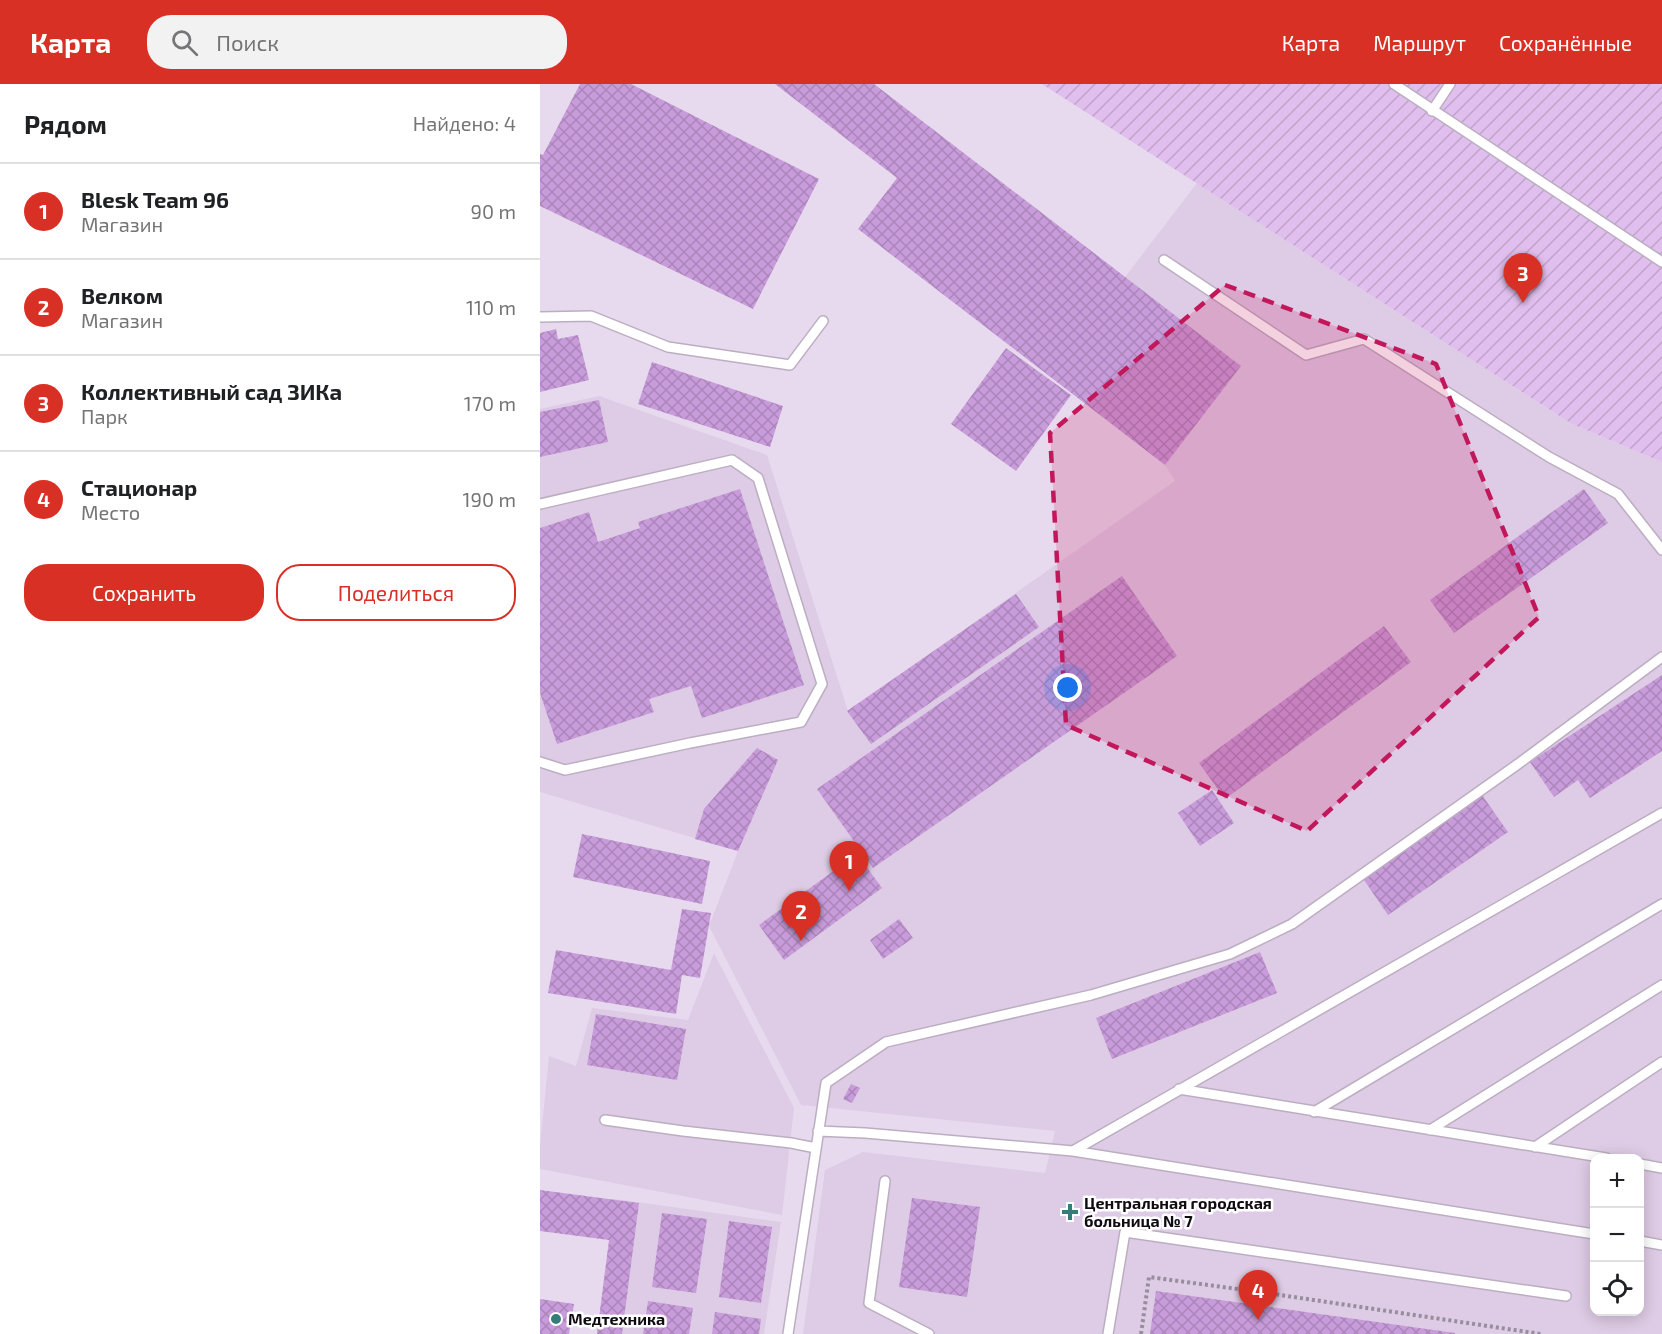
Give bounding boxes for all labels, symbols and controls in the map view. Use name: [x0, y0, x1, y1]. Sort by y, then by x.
search box: [147, 15, 567, 69]
text: Карта: [30, 25, 111, 59]
icon: search: [168, 26, 201, 59]
text: Поиск: [216, 29, 279, 55]
text: Карта: [1282, 30, 1340, 55]
text: Маршрут: [1373, 30, 1466, 55]
text: Сохранённые: [1499, 30, 1632, 55]
text: Рядом: [24, 108, 107, 139]
text: Найдено: 4: [413, 111, 516, 135]
text: Blesk Team 96: [81, 186, 229, 212]
text: 1: [39, 199, 48, 223]
text: 90 m: [471, 199, 516, 223]
text: Магазин: [81, 212, 163, 236]
pin: 3: [1504, 254, 1542, 303]
text: Велком: [81, 282, 163, 308]
text: 2: [38, 295, 49, 319]
text: 110 m: [466, 295, 516, 319]
text: Магазин: [81, 308, 163, 332]
text: Коллективный сад ЗИКа: [81, 378, 342, 404]
text: 3: [38, 391, 49, 415]
text: 170 m: [464, 391, 516, 415]
text: Парк: [81, 404, 128, 428]
text: Стационар: [81, 474, 197, 500]
text: 4: [37, 487, 50, 511]
text: 190 m: [463, 487, 516, 511]
text: Место: [81, 500, 140, 524]
button: Сохранить: [24, 564, 264, 621]
button: Поделиться: [276, 564, 516, 621]
your location: [1053, 673, 1082, 702]
pin: 1: [830, 842, 868, 891]
pin: 2: [782, 892, 820, 941]
map controls: [1590, 1154, 1644, 1316]
button: +: [1590, 1154, 1644, 1208]
place label: Центральная городская больница № 7: [1084, 1193, 1272, 1230]
marker: Центральная городская больница № 7: [1061, 1203, 1079, 1221]
button: −: [1590, 1208, 1644, 1262]
button: locate: [1590, 1262, 1644, 1316]
pin: 4: [1238, 1270, 1278, 1320]
place label: Медтехника: [568, 1309, 665, 1328]
marker: Медтехника: [549, 1312, 563, 1326]

